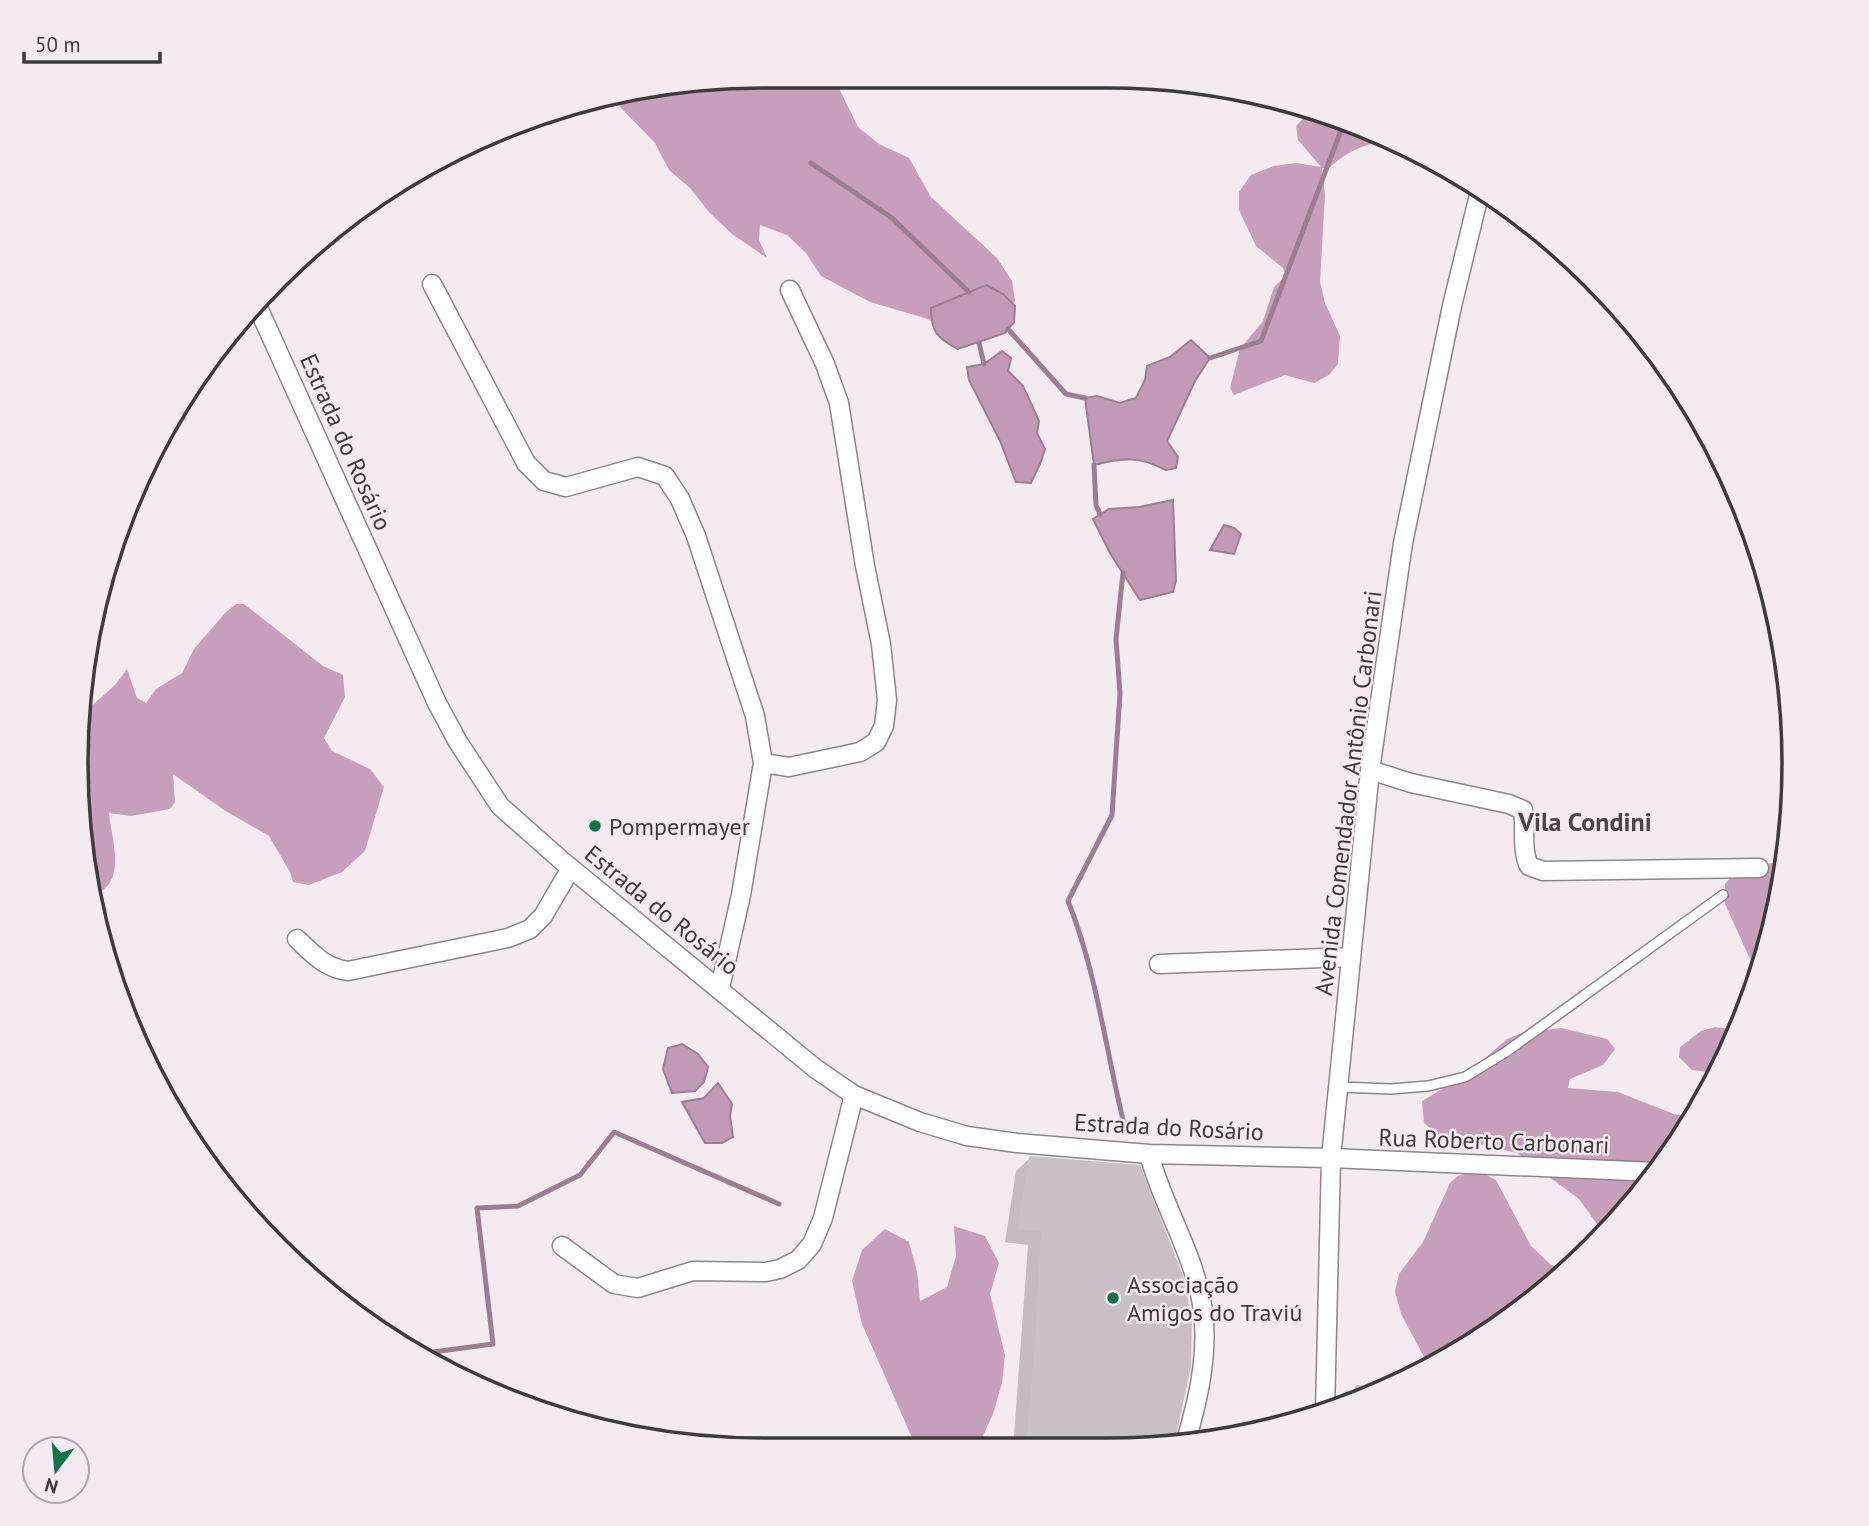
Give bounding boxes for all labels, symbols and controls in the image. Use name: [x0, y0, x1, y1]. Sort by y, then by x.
scale bar: [24, 21, 161, 65]
text: 50 m: [35, 31, 81, 58]
street label: Estrada do Rosário: [293, 349, 399, 535]
street label: Avenida Comendador Antônio Carbonari: [1308, 589, 1388, 997]
district label: Vila Condini: [1517, 805, 1652, 838]
place label: Pompermayer: [609, 811, 750, 842]
marker: Pompermayer: [587, 818, 603, 834]
street label: Estrada do Rosário: [578, 838, 746, 982]
street label: Estrada do Rosário: [1073, 1107, 1265, 1147]
street label: Rua Roberto Carbonari: [1378, 1121, 1610, 1161]
place label: Associação Amigos do Traviú: [1127, 1269, 1302, 1328]
marker: Associação Amigos do Traviú: [1105, 1290, 1121, 1306]
north arrow: [21, 1435, 91, 1505]
text: N: [42, 1473, 61, 1500]

